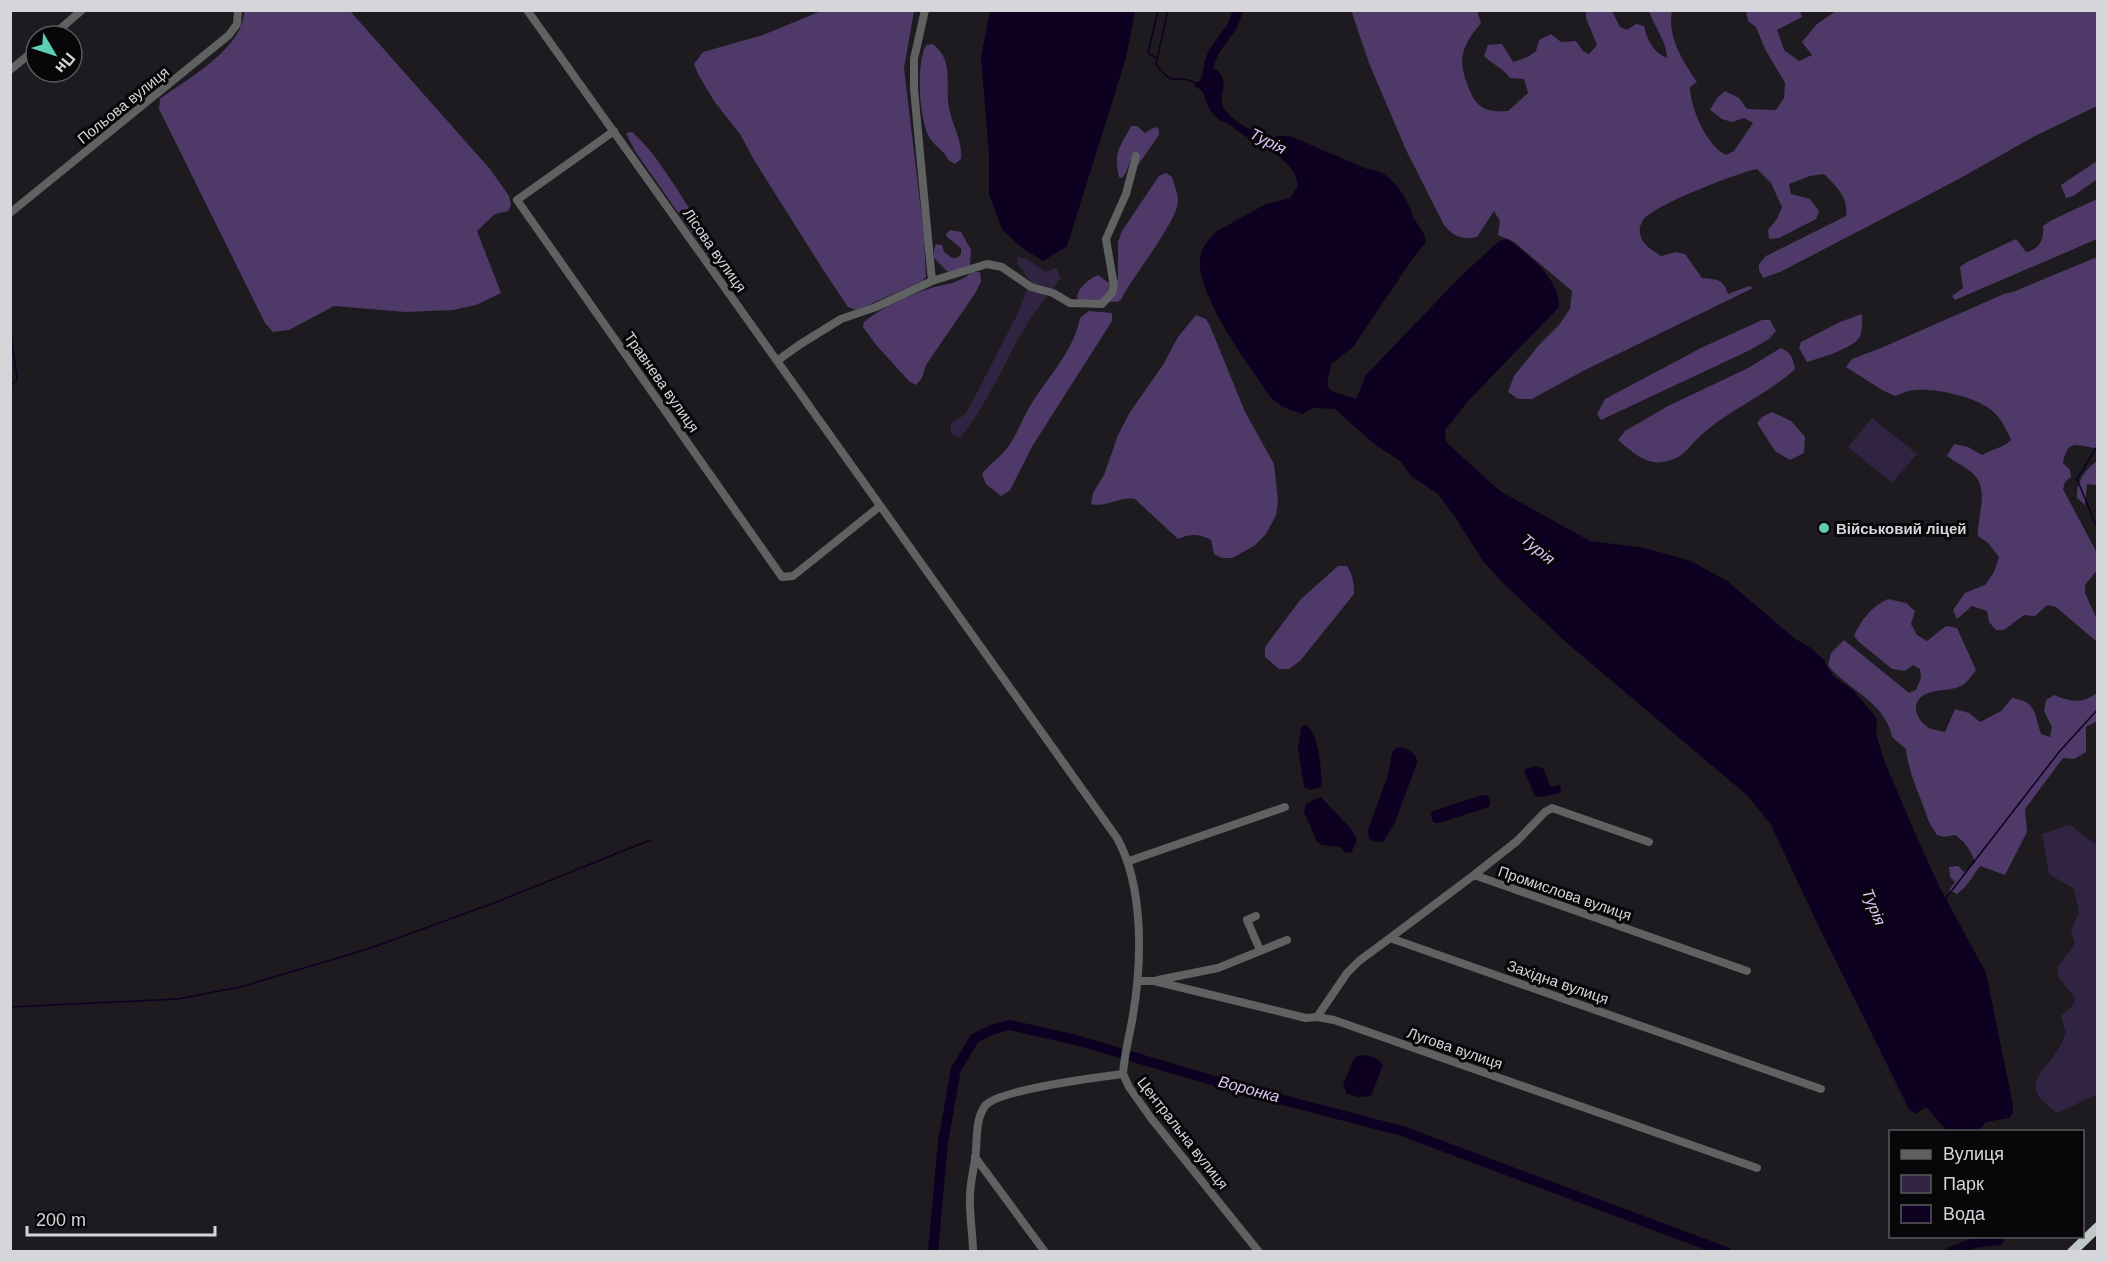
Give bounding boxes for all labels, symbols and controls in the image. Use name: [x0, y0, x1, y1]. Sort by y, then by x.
north arrow: [24, 24, 84, 84]
text: Пн: [52, 50, 79, 77]
street label: Польова вулиця: [74, 63, 172, 147]
water label: Турія: [1247, 125, 1289, 157]
street label: Лісова вулиця: [680, 205, 750, 295]
street label: Травнева вулиця: [621, 329, 703, 435]
place label: Військовий ліцей: [1836, 520, 1967, 537]
marker: Військовий ліцей: [1817, 521, 1831, 535]
water label: Турія: [1518, 530, 1559, 568]
street label: Промислова вулиця: [1496, 862, 1634, 924]
water label: Турія: [1859, 886, 1889, 928]
street label: Західна вулиця: [1505, 957, 1611, 1007]
street label: Лугова вулиця: [1405, 1024, 1505, 1072]
water label: Воронка: [1217, 1073, 1282, 1105]
street label: Центральна вулиця: [1134, 1074, 1232, 1192]
legend: [1889, 1130, 2084, 1238]
text: Вулиця: [1943, 1144, 2004, 1164]
text: Парк: [1943, 1174, 1984, 1194]
scale bar: [27, 1199, 214, 1237]
text: Вода: [1943, 1204, 1986, 1224]
text: 200 m: [36, 1210, 86, 1230]

